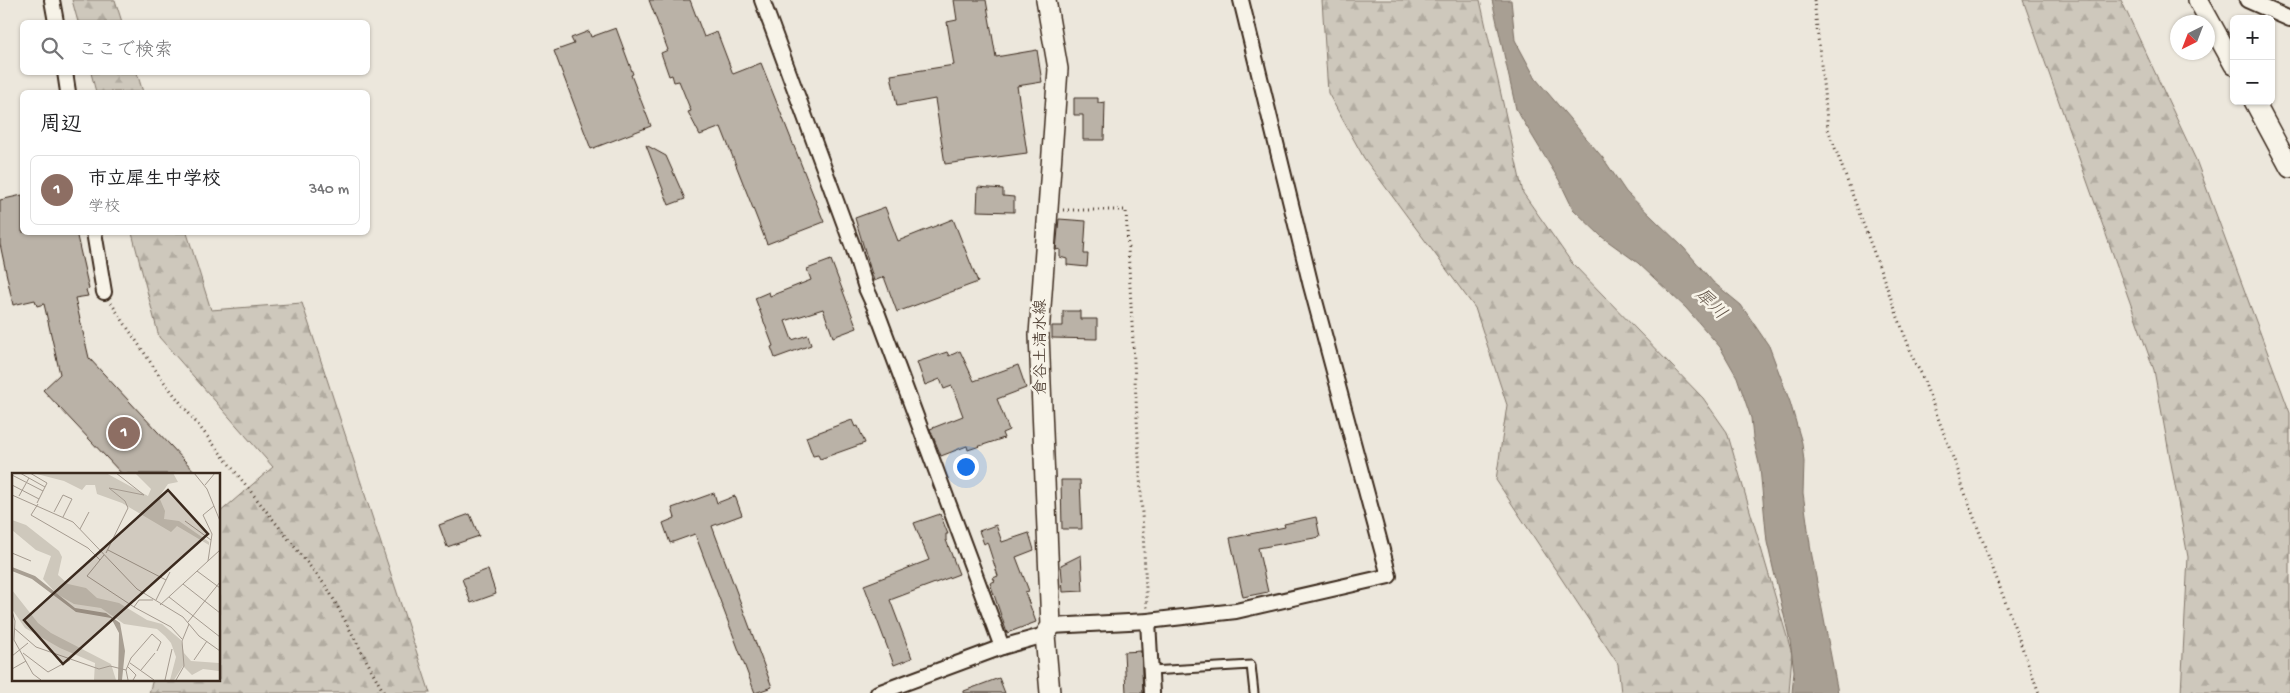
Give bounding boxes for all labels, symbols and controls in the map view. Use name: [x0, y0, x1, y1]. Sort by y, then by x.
north arrow: [2170, 15, 2215, 60]
map controls: [2230, 15, 2275, 105]
button: +: [2230, 15, 2275, 60]
search box: [20, 20, 370, 75]
icon: search: [38, 34, 66, 62]
text: ここで検索: [78, 40, 173, 63]
button: −: [2230, 60, 2275, 105]
text: 周辺: [40, 114, 82, 139]
text: 市立犀生中学校: [88, 169, 221, 192]
text: 1: [54, 181, 60, 200]
text: 340 m: [309, 181, 349, 200]
text: 学校: [88, 199, 120, 218]
water label: 犀川: [1690, 285, 1730, 325]
street label: 倉谷土清水線: [1031, 299, 1052, 395]
pin: 1: [108, 414, 140, 452]
your location: [953, 454, 979, 480]
inset map: [12, 473, 220, 680]

